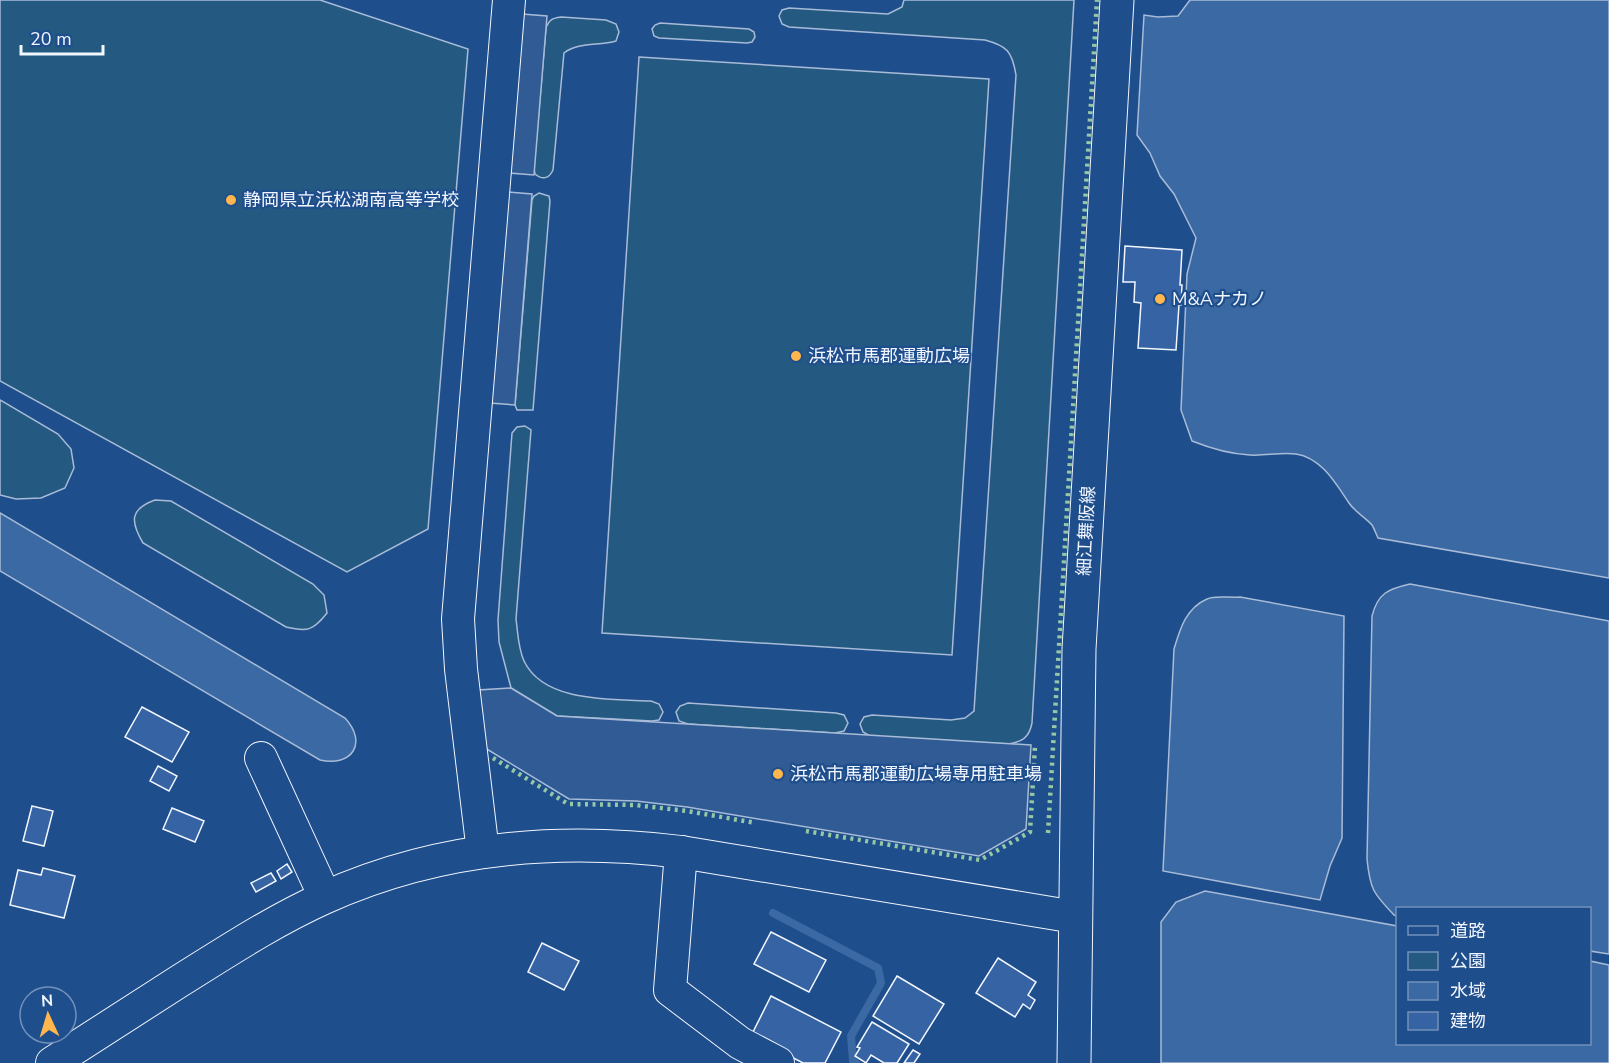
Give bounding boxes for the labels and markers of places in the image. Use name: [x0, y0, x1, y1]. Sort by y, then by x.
place label: 静岡県立浜松湖南高等学校: [243, 188, 459, 212]
marker: 静岡県立浜松湖南高等学校: [224, 193, 238, 207]
place label: M&Aナカノ: [1172, 287, 1267, 311]
marker: M&Aナカノ: [1153, 292, 1167, 306]
place label: 浜松市馬郡運動広場: [808, 344, 970, 368]
marker: 浜松市馬郡運動広場: [789, 349, 803, 363]
place label: 浜松市馬郡運動広場専用駐車場: [790, 762, 1042, 786]
marker: 浜松市馬郡運動広場専用駐車場: [771, 767, 785, 781]

